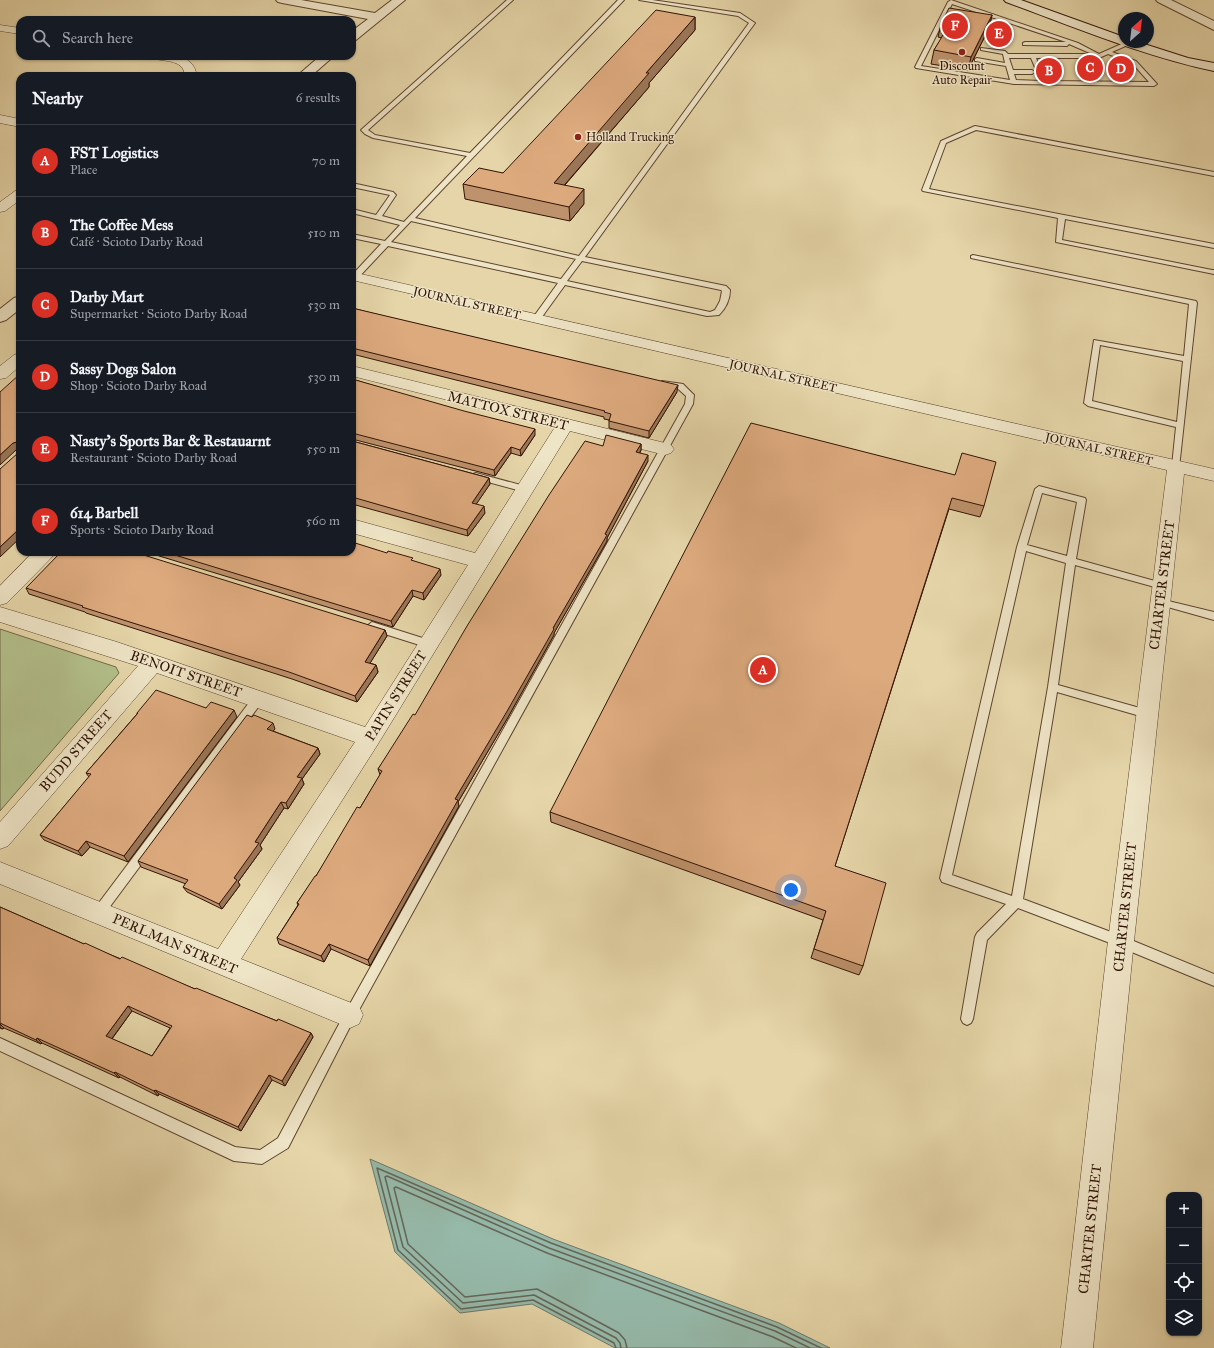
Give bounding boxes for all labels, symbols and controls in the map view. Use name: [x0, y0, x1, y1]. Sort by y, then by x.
pin: F: [942, 11, 968, 41]
north arrow: [1118, 12, 1154, 48]
search box: [16, 16, 356, 60]
pin: E: [986, 19, 1012, 49]
icon: search: [30, 27, 52, 49]
text: Search here: [62, 29, 133, 47]
marker: Discount Auto Repair: [957, 47, 967, 57]
pin: C: [1077, 53, 1103, 83]
pin: D: [1108, 54, 1134, 84]
pin: B: [1036, 56, 1062, 86]
place label: Discount Auto Repair: [931, 59, 992, 87]
text: Nearby: [32, 88, 83, 109]
text: 6 results: [296, 90, 340, 106]
place label: Holland Trucking: [586, 130, 674, 145]
marker: Holland Trucking: [573, 132, 583, 142]
text: FST Logistics: [70, 144, 158, 162]
text: A: [41, 153, 49, 169]
text: 70 m: [312, 153, 340, 169]
text: Place: [70, 162, 97, 178]
text: The Coffee Mess: [70, 216, 173, 234]
text: B: [41, 225, 49, 241]
text: 510 m: [308, 225, 340, 241]
text: Café · Scioto Darby Road: [70, 234, 203, 250]
street label: JOURNAL STREET: [410, 283, 522, 323]
text: Darby Mart: [70, 288, 144, 306]
text: C: [41, 297, 49, 313]
text: 530 m: [307, 297, 340, 313]
text: Supermarket · Scioto Darby Road: [70, 306, 247, 322]
street label: JOURNAL STREET: [726, 356, 838, 396]
text: Sassy Dogs Salon: [70, 360, 176, 378]
text: D: [40, 369, 50, 385]
text: 530 m: [307, 369, 340, 385]
text: Shop · Scioto Darby Road: [70, 378, 207, 394]
street label: MATTOX STREET: [446, 388, 571, 434]
street label: JOURNAL STREET: [1042, 429, 1154, 469]
text: Nasty's Sports Bar & Restauarnt: [70, 432, 271, 450]
text: E: [40, 441, 50, 457]
text: 550 m: [307, 441, 340, 457]
text: Restaurant · Scioto Darby Road: [70, 450, 237, 466]
text: 614 Barbell: [70, 504, 139, 522]
text: F: [41, 513, 49, 529]
text: 560 m: [306, 513, 340, 529]
street label: CHARTER STREET: [1146, 519, 1178, 651]
text: Sports · Scioto Darby Road: [70, 522, 214, 538]
street label: BENOIT STREET: [128, 647, 245, 701]
street label: PAPIN STREET: [361, 647, 431, 744]
pin: A: [750, 655, 776, 685]
street label: BUDD STREET: [36, 707, 116, 795]
street label: CHARTER STREET: [1110, 841, 1140, 973]
your location: [781, 880, 801, 900]
street label: PERLMAN STREET: [110, 910, 240, 978]
street label: CHARTER STREET: [1075, 1163, 1105, 1295]
map controls: [1166, 1192, 1202, 1336]
button: +: [1166, 1192, 1202, 1228]
button: −: [1166, 1228, 1202, 1264]
button: locate: [1166, 1264, 1202, 1300]
button: layers: [1166, 1300, 1202, 1336]

